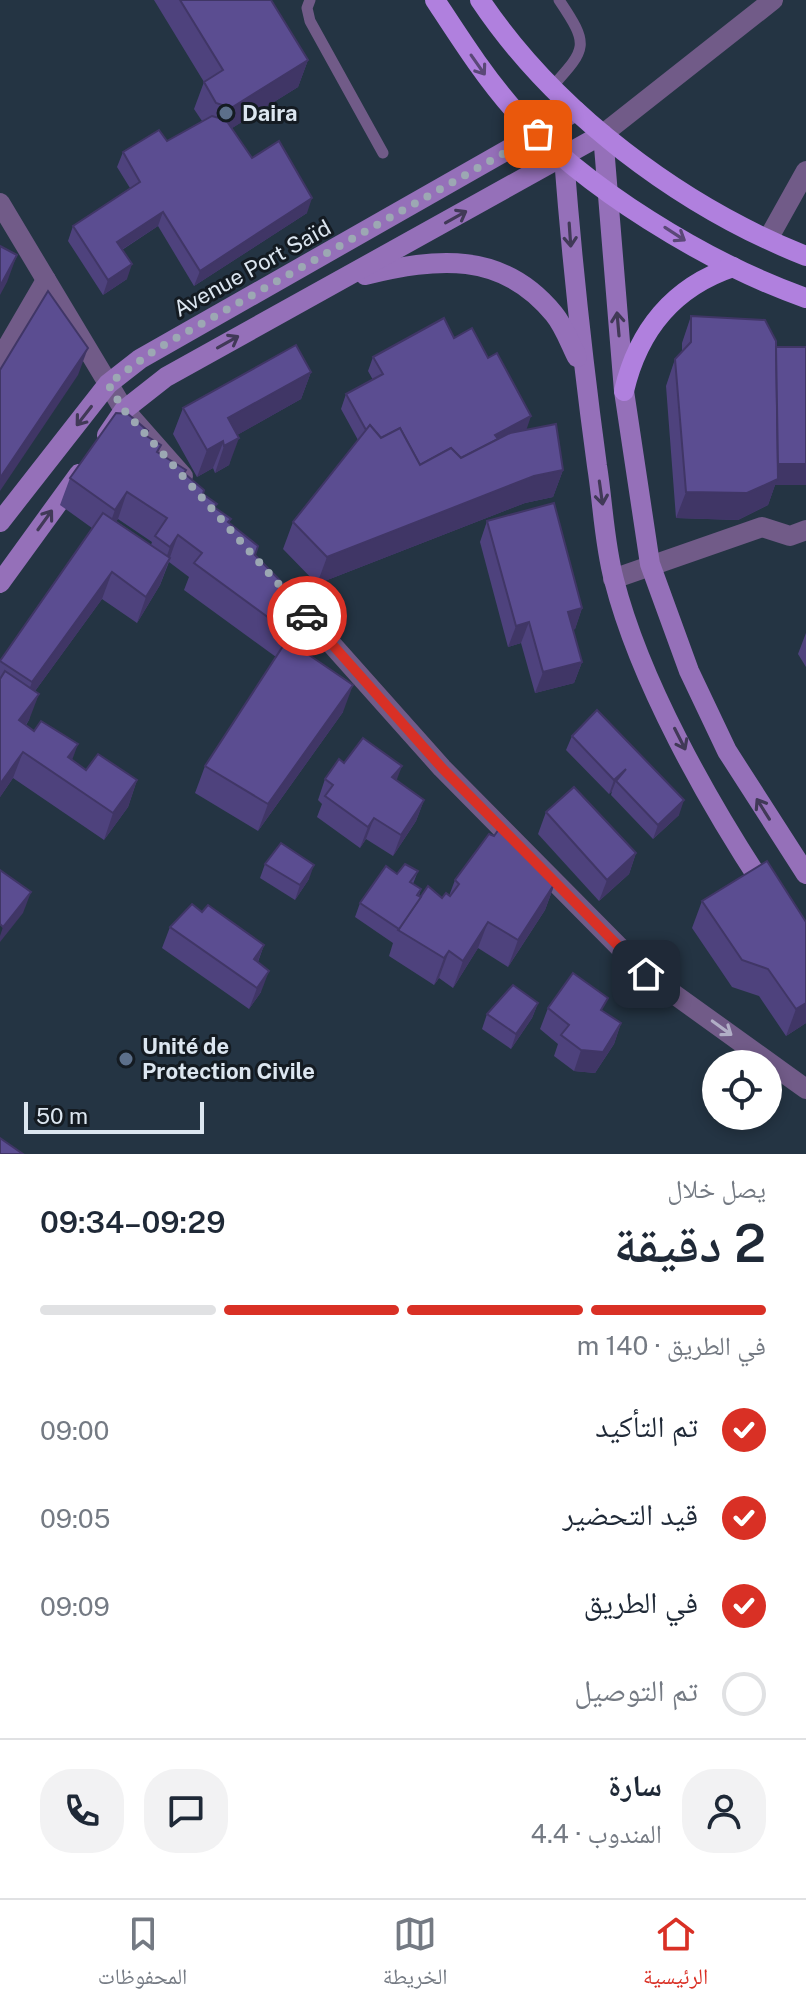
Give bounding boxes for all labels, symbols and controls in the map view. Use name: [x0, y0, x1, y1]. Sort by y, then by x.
one-way arrow: [470, 53, 486, 75]
place label: Daira: [242, 100, 298, 126]
pin: [504, 100, 572, 168]
marker: Daira: [217, 104, 235, 122]
icon: bag: [516, 112, 560, 156]
one-way arrow: [444, 209, 467, 225]
street label: Avenue Port Saïd: [169, 214, 335, 322]
one-way arrow: [563, 221, 578, 248]
one-way arrow: [663, 226, 685, 242]
one-way arrow: [610, 311, 625, 338]
one-way arrow: [216, 334, 240, 350]
one-way arrow: [75, 405, 92, 426]
one-way arrow: [594, 480, 609, 506]
one-way arrow: [37, 510, 54, 531]
courier: [267, 576, 347, 656]
icon: car: [285, 594, 329, 638]
one-way arrow: [673, 726, 689, 750]
one-way arrow: [754, 798, 771, 820]
pin: [612, 940, 680, 1008]
icon: home: [624, 952, 668, 996]
one-way arrow: [711, 1020, 732, 1037]
place label: Unité de Protection Civile: [142, 1033, 315, 1084]
marker: Unité de Protection Civile: [117, 1050, 135, 1068]
map controls: [702, 1050, 782, 1130]
button: locate: [702, 1050, 782, 1130]
scale bar: [24, 1098, 204, 1134]
text: 50 m: [36, 1103, 88, 1129]
text: يصل خلال: [667, 1173, 766, 1204]
text: 09:29–09:34: [40, 1204, 225, 1240]
text: 2 دقيقة: [614, 1213, 766, 1274]
text: في الطريق · 140 m: [577, 1330, 766, 1361]
text: تم التأكيد: [595, 1408, 698, 1444]
icon: check: [722, 1408, 766, 1452]
text: 09:00: [40, 1415, 110, 1446]
text: قيد التحضير: [563, 1496, 698, 1532]
icon: check: [722, 1496, 766, 1540]
text: 09:05: [40, 1503, 110, 1534]
text: في الطريق: [583, 1584, 698, 1620]
icon: check: [722, 1584, 766, 1628]
text: 09:09: [40, 1591, 110, 1622]
text: تم التوصيل: [574, 1672, 698, 1708]
text: سارة: [608, 1767, 662, 1803]
button: phone: [40, 1769, 124, 1853]
button: chat: [144, 1769, 228, 1853]
button: person: [682, 1769, 766, 1853]
text: المندوب · 4.4: [531, 1818, 662, 1849]
tab: المحفوظات: [98, 1912, 187, 1998]
tab: الخريطة: [383, 1912, 448, 1998]
tab: الرئيسية: [643, 1912, 708, 1998]

